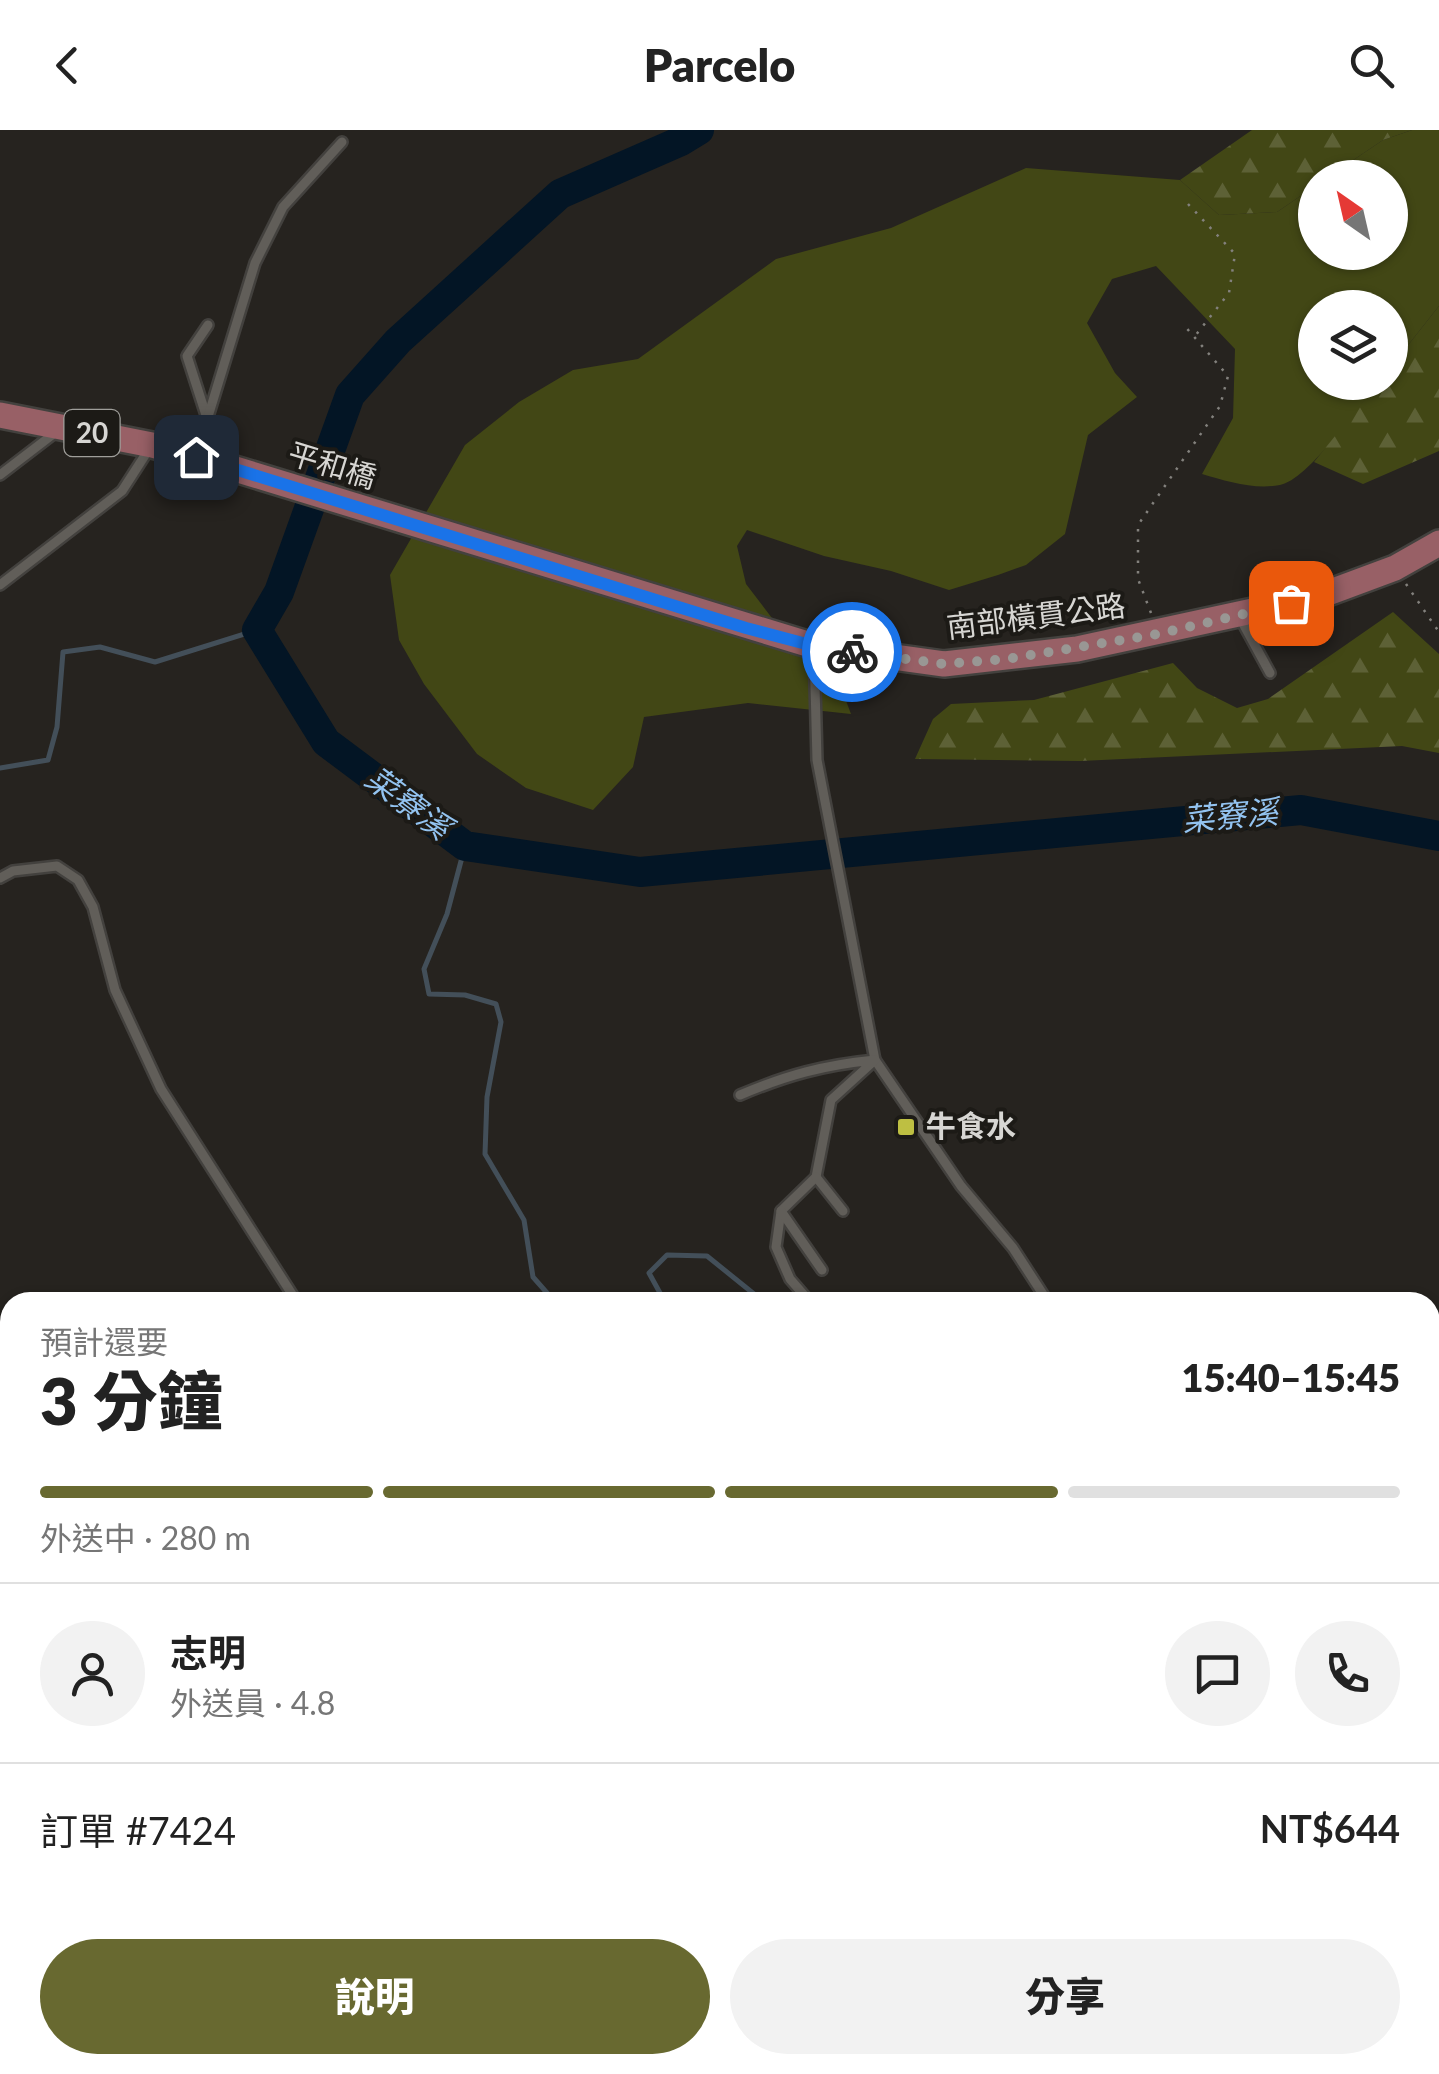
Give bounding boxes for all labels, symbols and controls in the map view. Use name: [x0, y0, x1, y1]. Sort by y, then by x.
icon: back: [40, 38, 95, 93]
text: Parcelo: [644, 38, 795, 92]
icon: search: [1344, 38, 1399, 93]
north arrow: [1298, 160, 1408, 270]
map controls: [1298, 160, 1408, 400]
button: layers: [1298, 290, 1408, 400]
road number: 20: [64, 410, 120, 456]
pin: [154, 415, 239, 500]
icon: home: [169, 430, 224, 485]
street label: 平和橋: [284, 434, 381, 494]
pin: [1249, 561, 1334, 646]
icon: bag: [1264, 576, 1319, 631]
street label: 南部橫貫公路: [944, 586, 1127, 644]
courier: [802, 602, 902, 702]
icon: bike: [825, 625, 880, 680]
water label: 菜竂溪: [359, 757, 462, 849]
water label: 菜竂溪: [1180, 791, 1283, 838]
place label: 牛食水: [926, 1107, 1016, 1143]
marker: 牛食水: [895, 1116, 917, 1138]
text: 預計還要: [40, 1322, 168, 1361]
text: 15:40–15:45: [1181, 1354, 1400, 1400]
text: 3 分鐘: [40, 1361, 223, 1439]
text: 外送中 · 280 m: [40, 1518, 251, 1557]
button: person: [40, 1621, 145, 1726]
button: chat: [1165, 1621, 1270, 1726]
button: phone: [1295, 1621, 1400, 1726]
text: 志明: [170, 1629, 246, 1675]
text: 外送員 · 4.8: [170, 1683, 335, 1722]
text: NT$644: [1260, 1805, 1400, 1851]
text: 訂單 #7424: [40, 1807, 236, 1853]
button: 說明: [40, 1939, 710, 2054]
button: 分享: [730, 1939, 1400, 2054]

